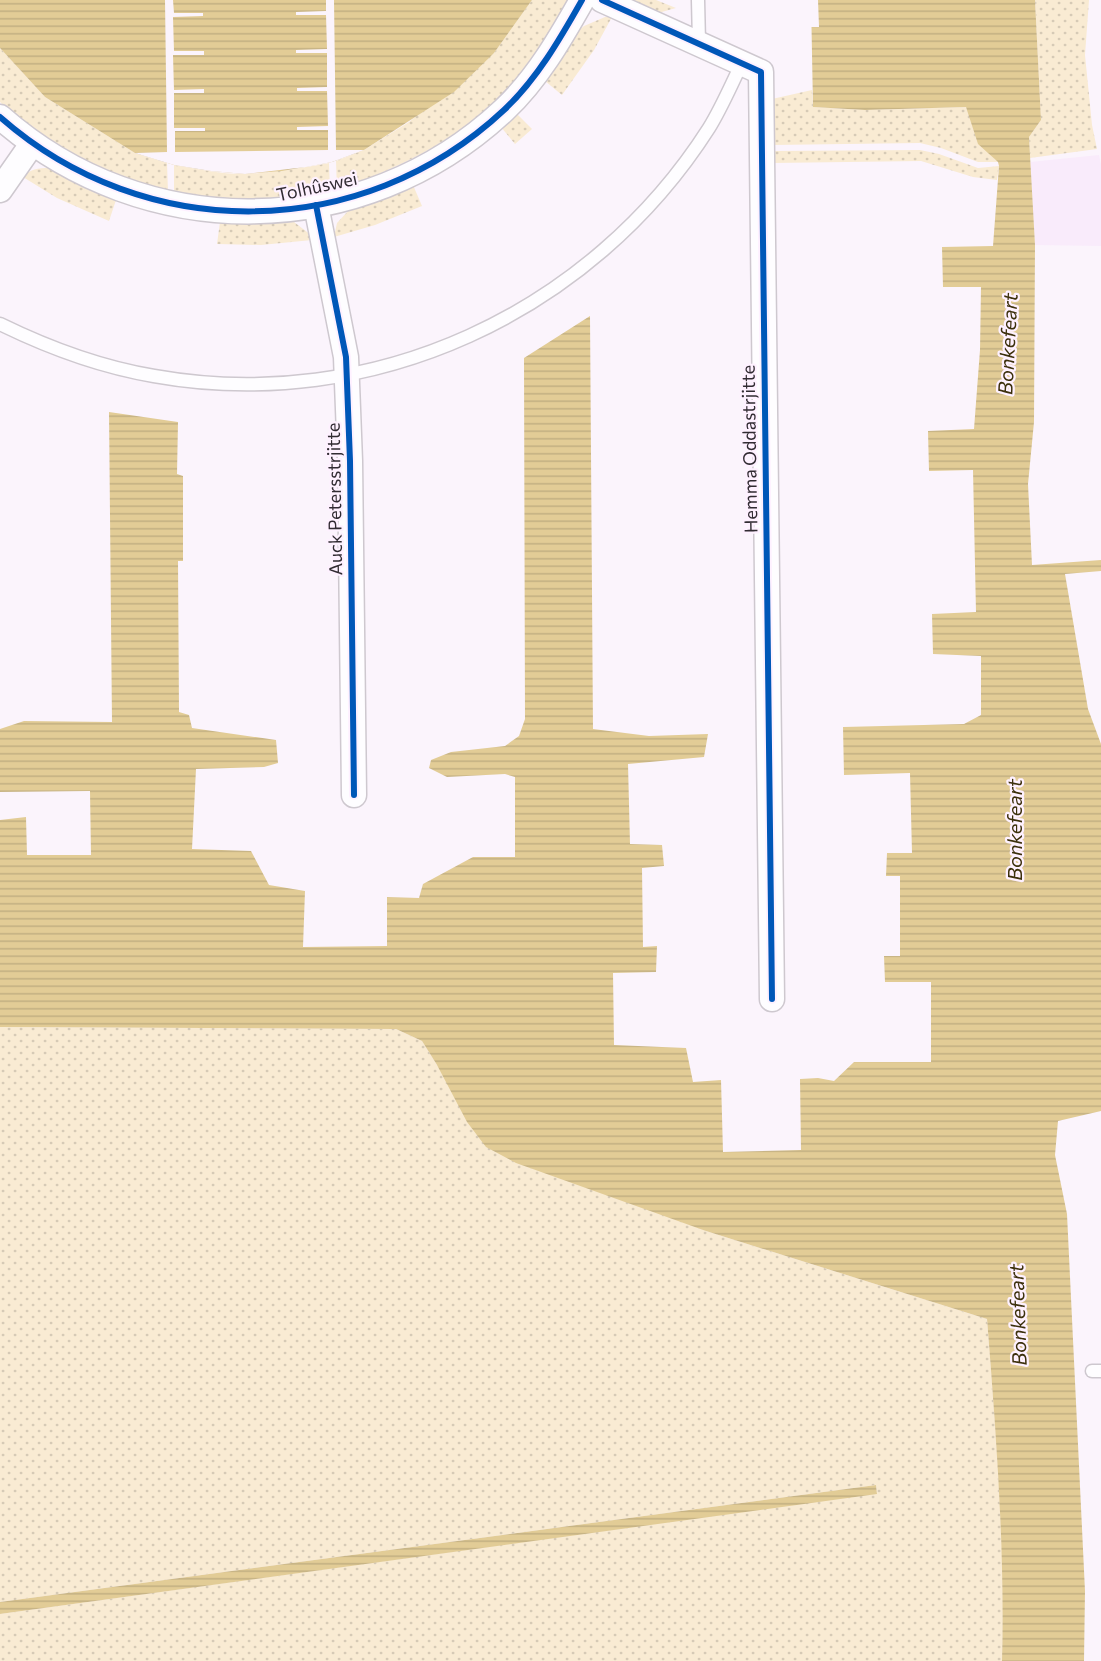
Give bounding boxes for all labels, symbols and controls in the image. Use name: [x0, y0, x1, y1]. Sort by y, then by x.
street label: Tolhûswei: [274, 167, 359, 205]
water label: Bonkefeart: [992, 292, 1022, 395]
street label: Hemma Oddastrjitte: [737, 365, 761, 533]
street label: Auck Petersstrjitte: [322, 423, 346, 575]
water label: Bonkefeart: [1002, 778, 1026, 881]
water label: Bonkefeart: [1003, 1263, 1031, 1366]

